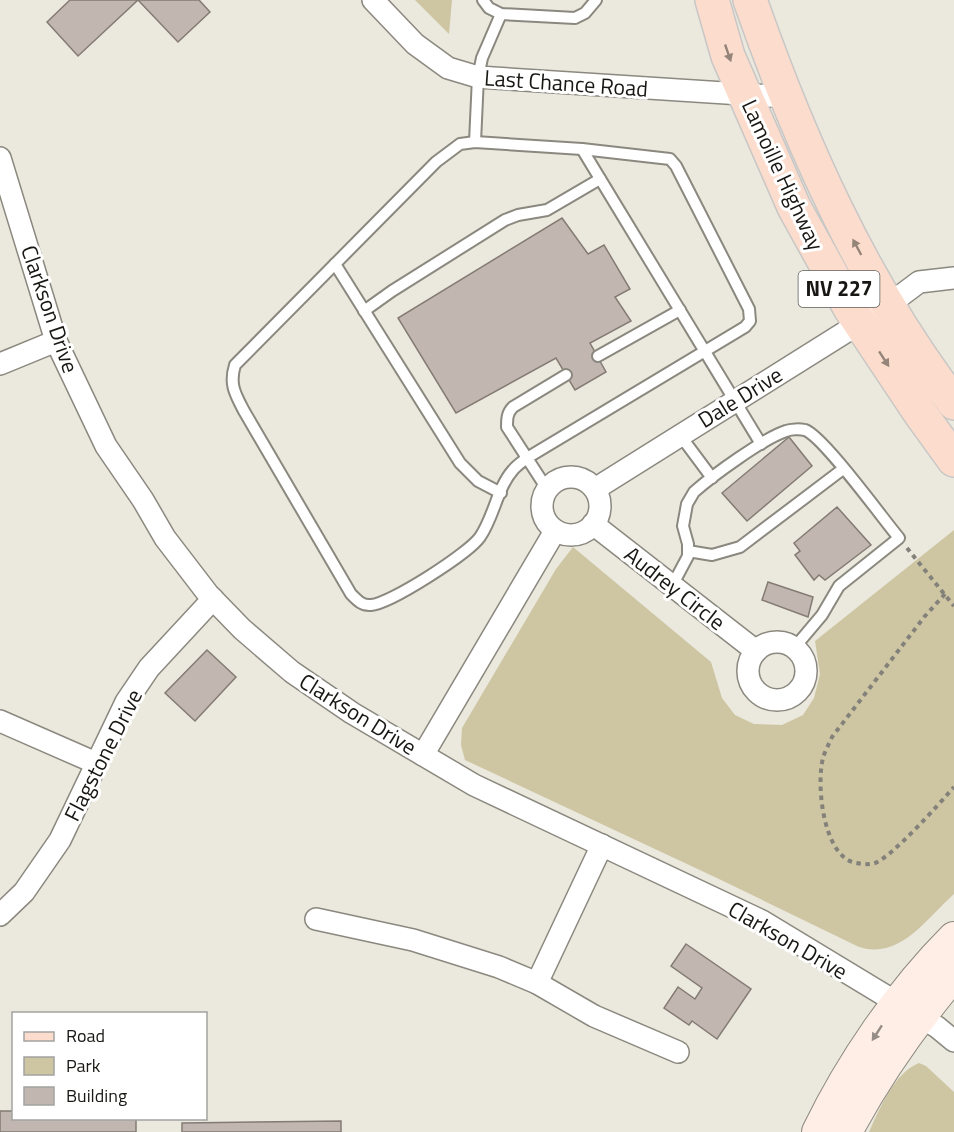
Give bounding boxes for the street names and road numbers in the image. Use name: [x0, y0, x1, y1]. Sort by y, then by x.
street label: Last Chance Road: [483, 60, 649, 106]
street label: Lamoille Highway: [733, 94, 833, 257]
street label: Clarkson Drive: [12, 241, 88, 377]
road number: NV 227: [798, 271, 880, 307]
street label: Dale Drive: [691, 358, 789, 436]
street label: Audrey Circle: [617, 538, 733, 638]
street label: Clarkson Drive: [293, 664, 423, 764]
street label: Flagstone Drive: [55, 683, 151, 827]
street label: Clarkson Drive: [722, 892, 854, 988]

